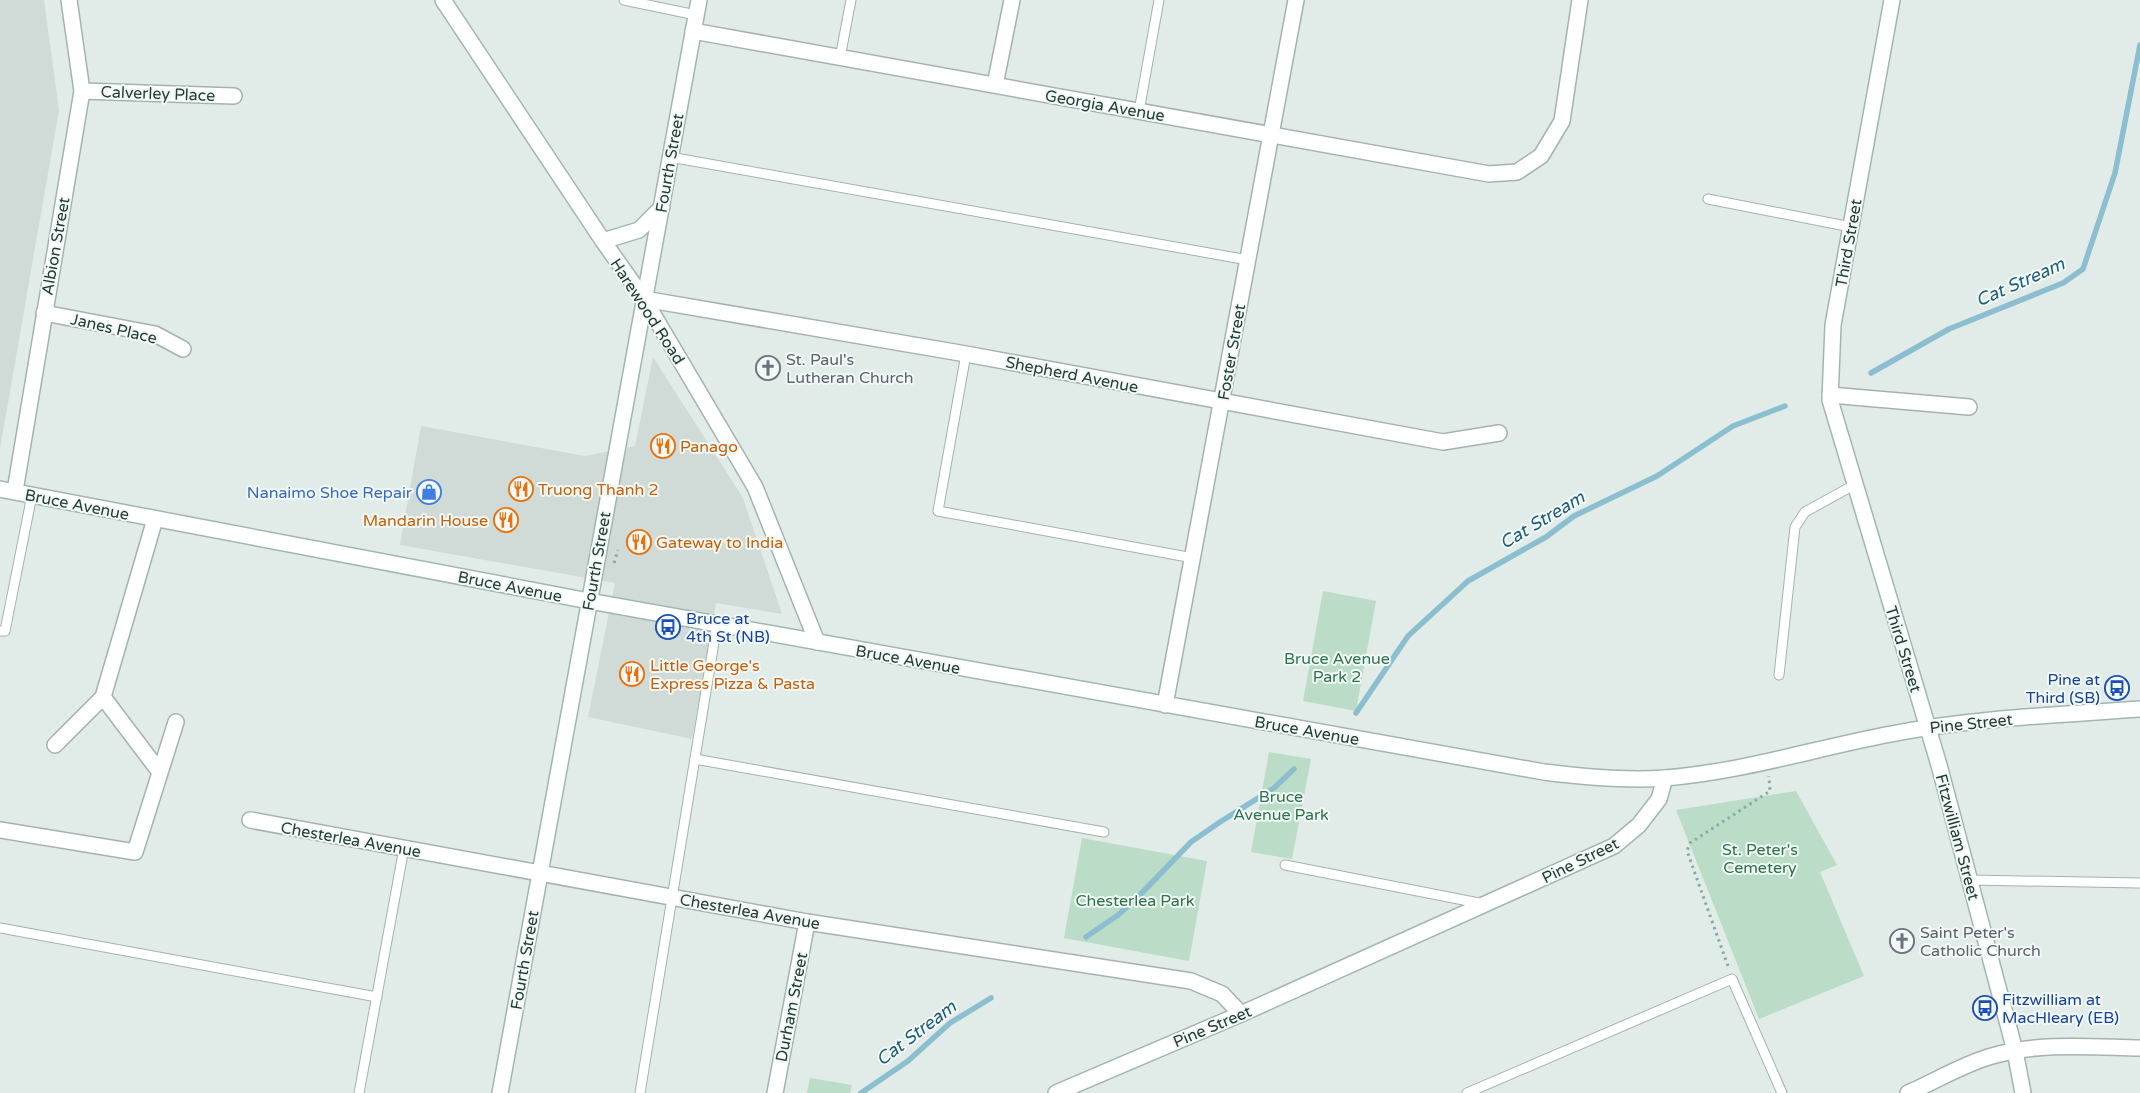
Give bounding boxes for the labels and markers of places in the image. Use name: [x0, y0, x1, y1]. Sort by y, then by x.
place label: St. Paul's Lutheran Church: [786, 350, 914, 388]
church icon: St. Paul's Lutheran Church: [755, 355, 781, 381]
restaurant icon: Panago: [650, 433, 676, 459]
place label: Panago: [680, 437, 738, 457]
restaurant icon: Truong Thanh 2: [508, 476, 534, 502]
shop icon: Nanaimo Shoe Repair: [416, 479, 442, 505]
place label: Truong Thanh 2: [538, 480, 658, 500]
place label: Nanaimo Shoe Repair: [247, 483, 413, 503]
restaurant icon: Mandarin House: [493, 507, 519, 533]
place label: Mandarin House: [363, 511, 488, 531]
restaurant icon: Gateway to India: [626, 529, 652, 555]
place label: Gateway to India: [656, 533, 783, 553]
place label: Bruce at 4th St (NB): [686, 609, 770, 647]
bus stop icon: Bruce at 4th St (NB): [655, 614, 681, 640]
place label: Little George's Express Pizza & Pasta: [650, 656, 815, 694]
restaurant icon: Little George's Express Pizza & Pasta: [619, 661, 645, 687]
place label: Pine at Third (SB): [2026, 670, 2100, 708]
bus stop icon: Pine at Third (SB): [2104, 675, 2130, 701]
place label: Saint Peter's Catholic Church: [1920, 923, 2041, 961]
church icon: Saint Peter's Catholic Church: [1889, 928, 1915, 954]
place label: Fitzwilliam at MacHleary (EB): [2002, 990, 2119, 1028]
bus stop icon: Fitzwilliam at MacHleary (EB): [1972, 995, 1998, 1021]

